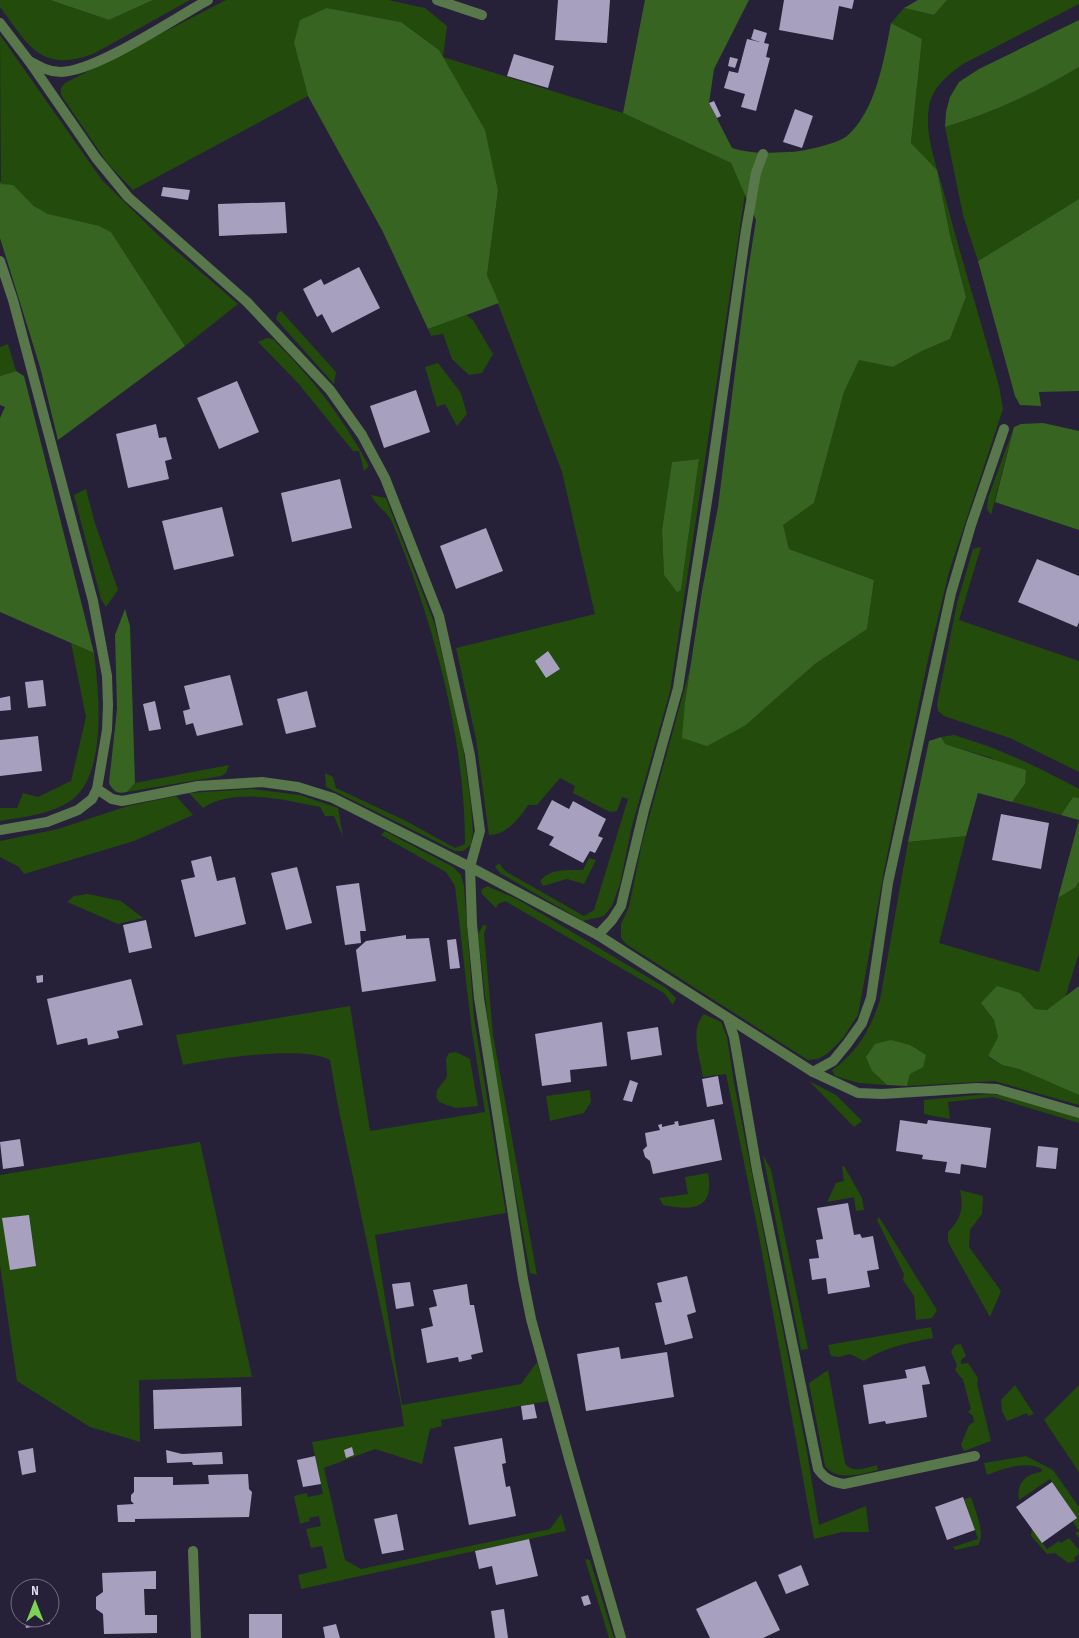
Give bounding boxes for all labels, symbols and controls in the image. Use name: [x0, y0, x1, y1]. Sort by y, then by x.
north arrow: [10, 1578, 60, 1628]
text: N: [31, 1582, 39, 1599]

